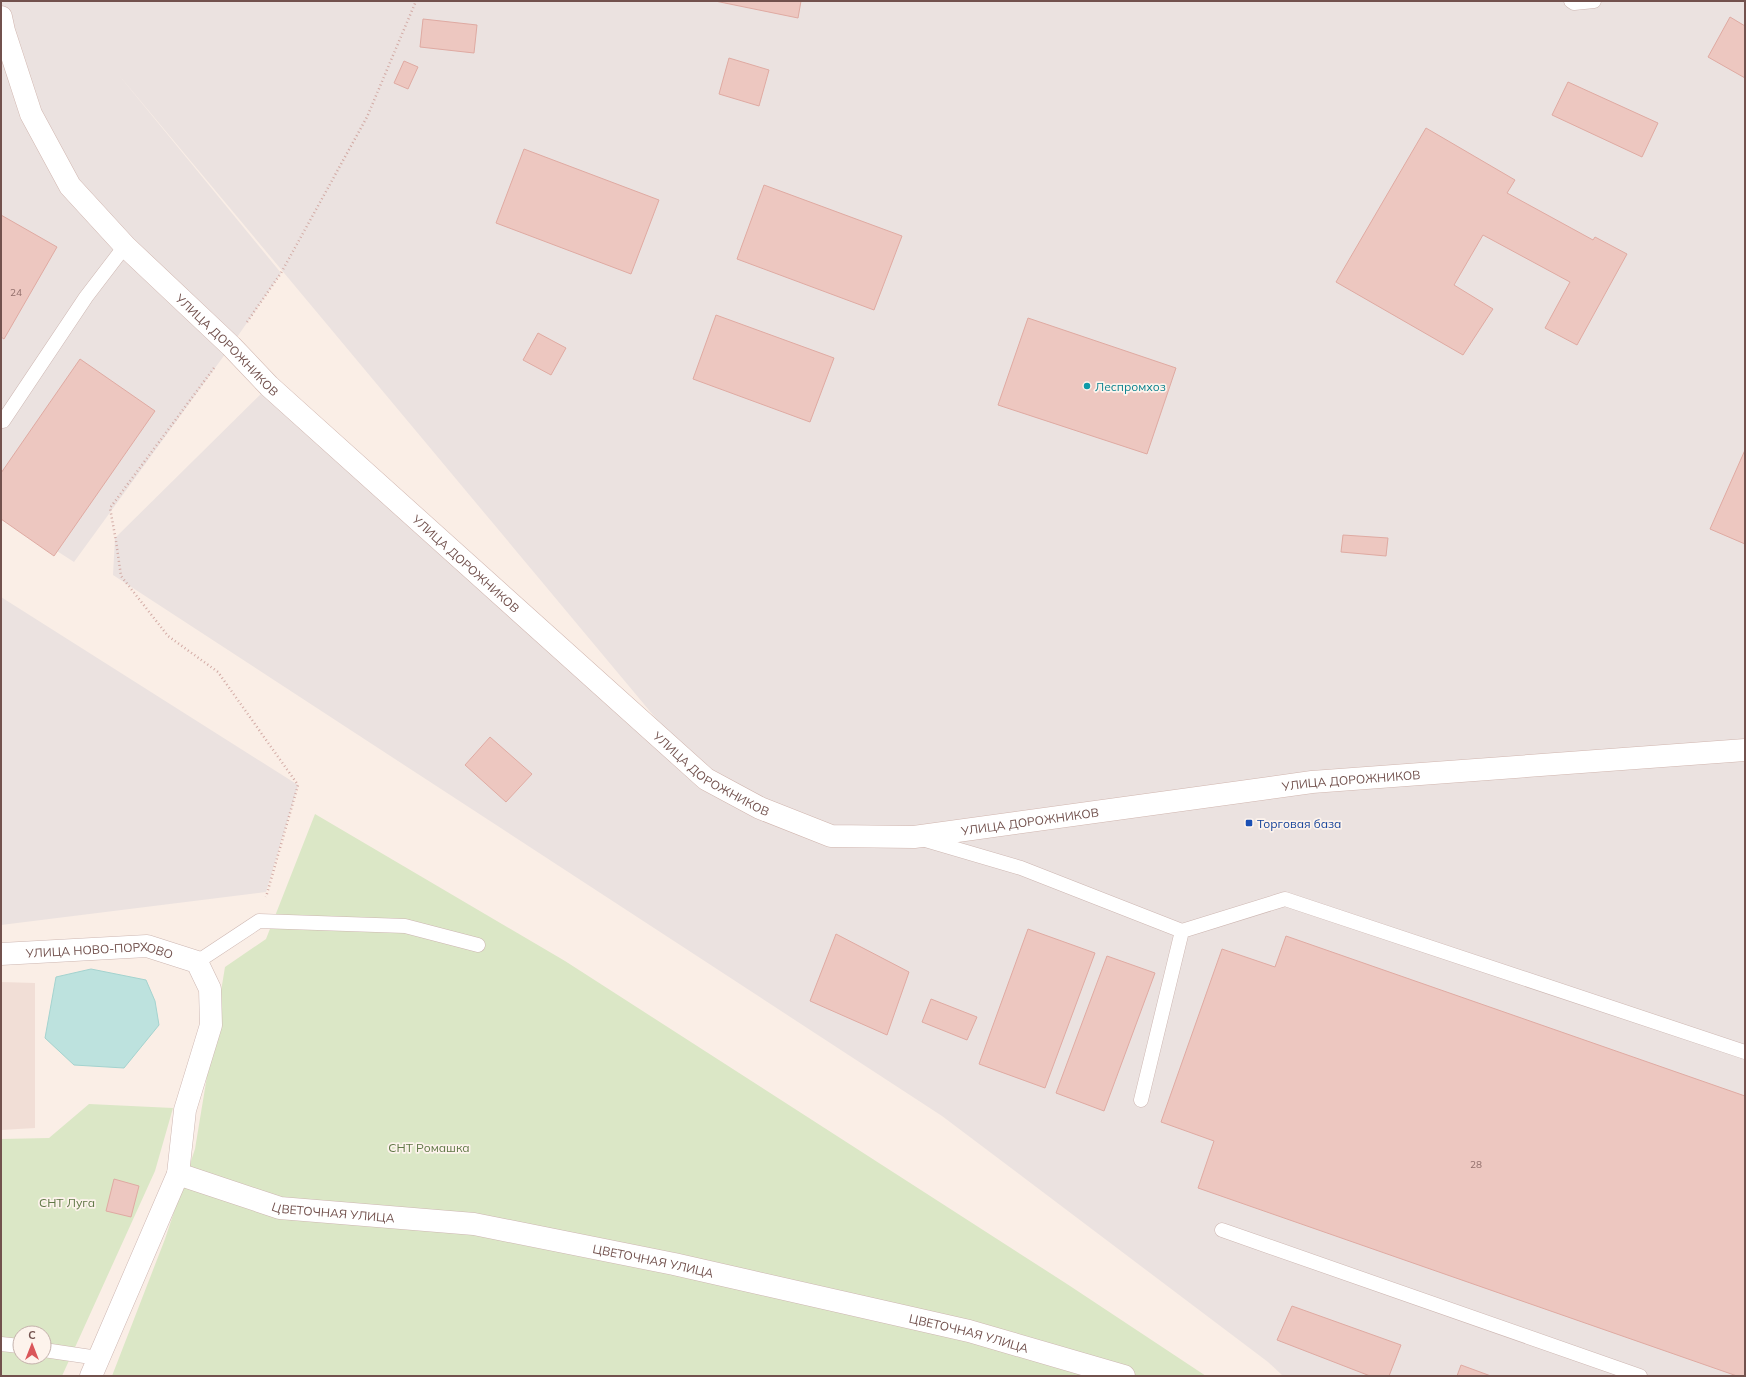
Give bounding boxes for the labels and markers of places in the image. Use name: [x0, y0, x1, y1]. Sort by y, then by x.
place label: Леспромхоз: [1095, 379, 1166, 394]
marker: Леспромхоз: [1082, 381, 1092, 391]
place label: Торговая база: [1257, 816, 1341, 831]
marker: Торговая база: [1244, 818, 1254, 828]

